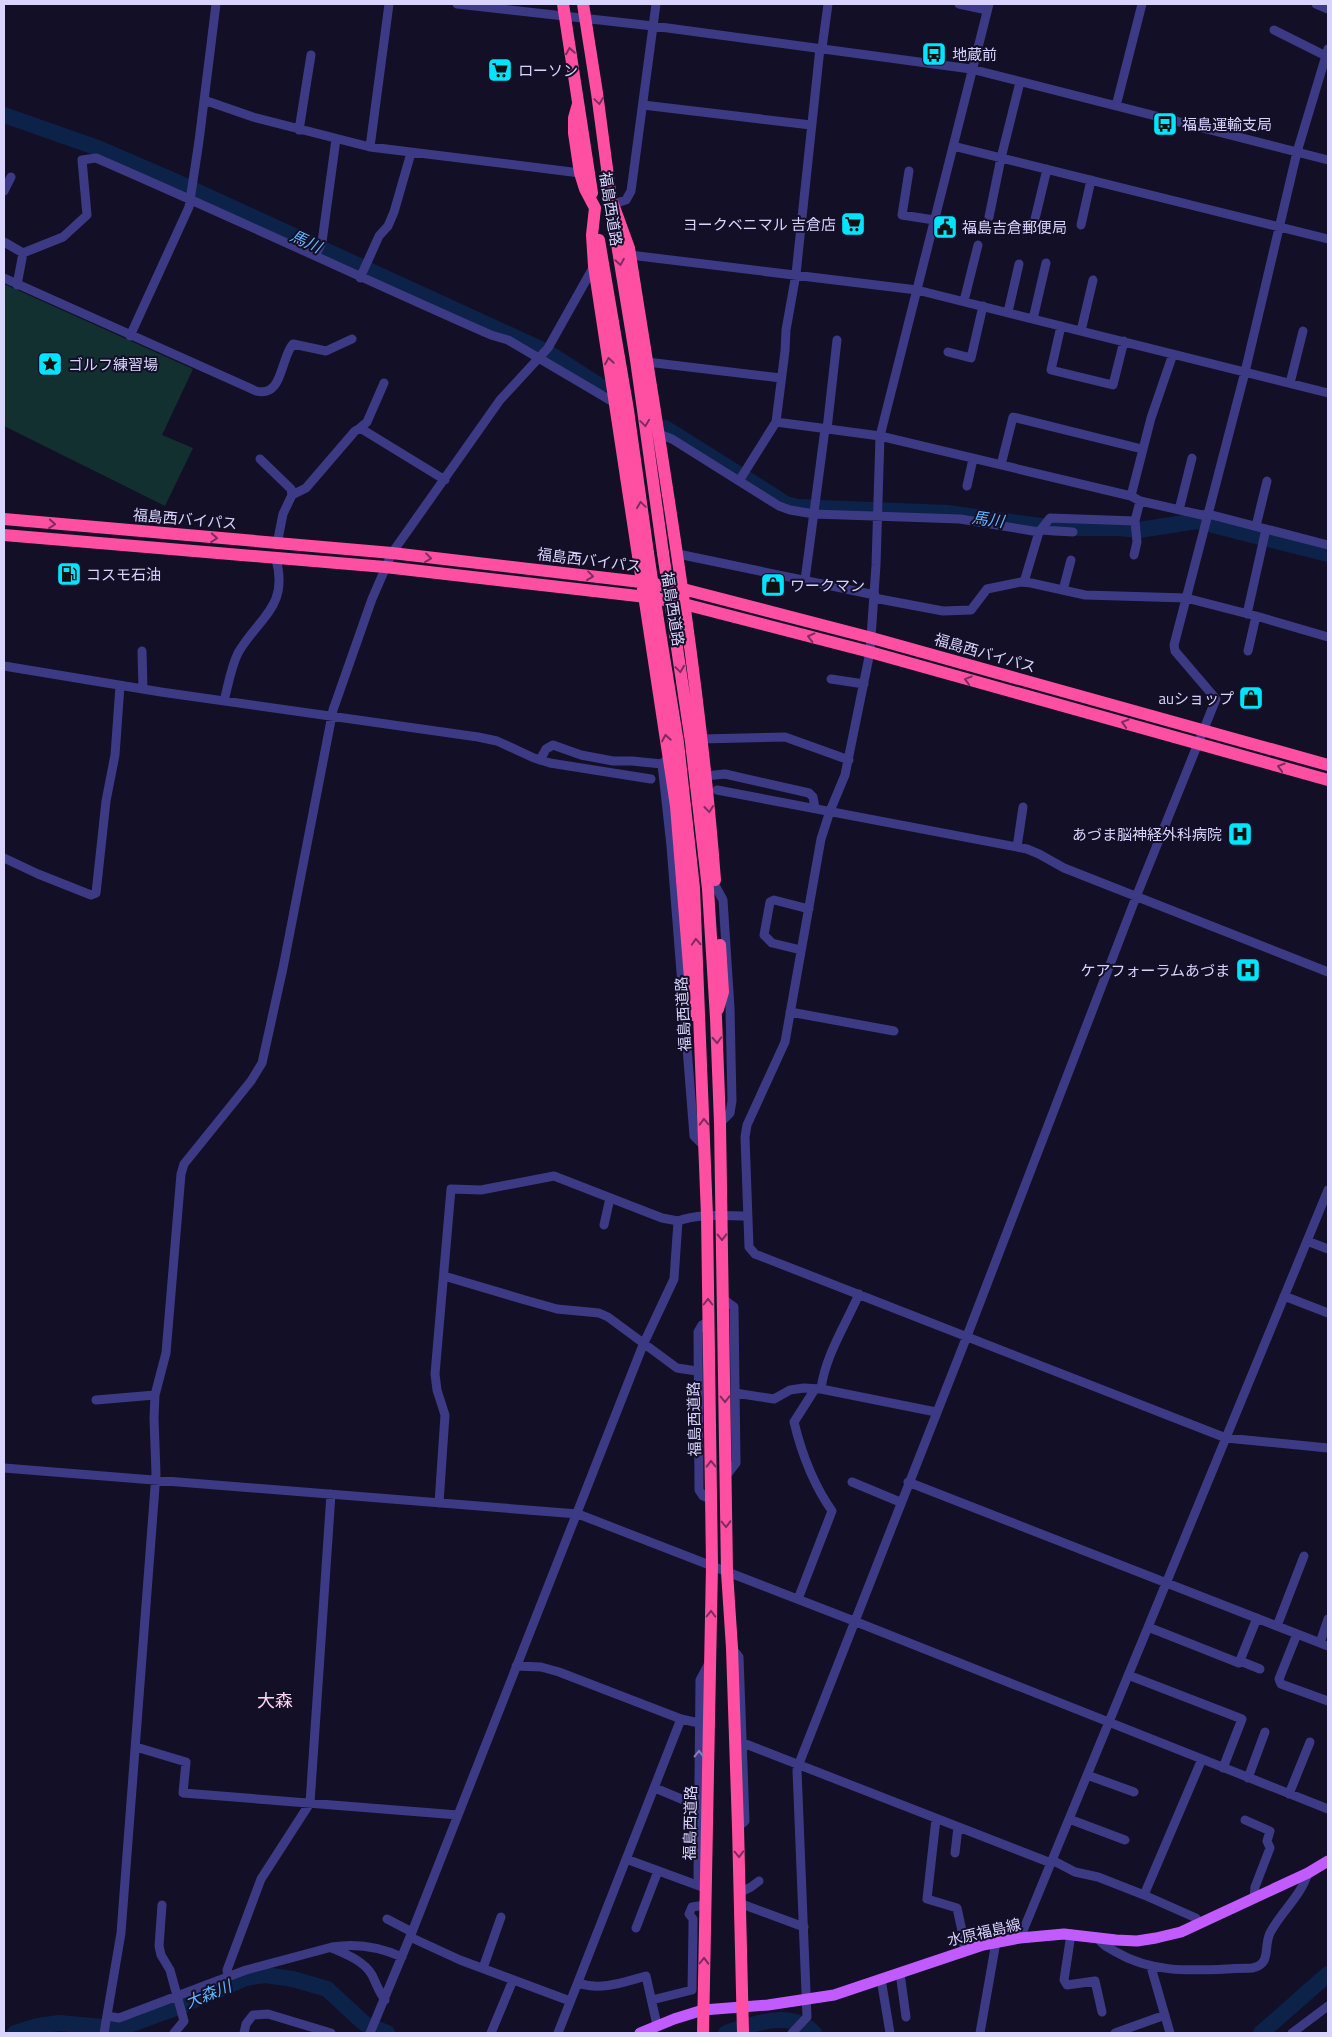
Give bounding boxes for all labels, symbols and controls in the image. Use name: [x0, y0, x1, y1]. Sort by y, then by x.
bus stop icon: 地蔵前: [921, 41, 947, 67]
place label: 地蔵前: [952, 43, 997, 66]
one-way arrow: [565, 46, 576, 54]
supermarket icon: ローソン: [487, 57, 513, 83]
place label: ローソン: [518, 59, 578, 82]
one-way arrow: [593, 97, 603, 105]
bus stop icon: 福島運輸支局: [1152, 111, 1178, 137]
place label: 福島運輸支局: [1182, 113, 1272, 136]
street label: 福島西道路: [594, 170, 628, 248]
supermarket icon: ヨークベニマル 吉倉店: [840, 211, 866, 237]
place label: ヨークベニマル 吉倉店: [683, 213, 836, 236]
public building icon: 福島吉倉郵便局: [932, 214, 958, 240]
place label: 福島吉倉郵便局: [962, 216, 1067, 239]
water label: 馬川: [286, 223, 327, 259]
one-way arrow: [614, 258, 624, 267]
place icon: ゴルフ練習場: [37, 351, 63, 377]
place label: ゴルフ練習場: [68, 353, 158, 376]
one-way arrow: [604, 356, 614, 365]
one-way arrow: [639, 419, 650, 427]
one-way arrow: [636, 501, 647, 509]
street label: 福島西バイパス: [132, 503, 238, 535]
water label: 馬川: [970, 505, 1007, 533]
one-way arrow: [49, 518, 57, 529]
one-way arrow: [210, 532, 218, 543]
street label: 福島西バイパス: [536, 542, 642, 578]
one-way arrow: [425, 552, 433, 563]
fuel station icon: コスモ石油: [56, 561, 82, 587]
place label: コスモ石油: [86, 563, 161, 586]
one-way arrow: [586, 570, 594, 581]
street label: 福島西道路: [656, 570, 690, 648]
shop icon: ワークマン: [760, 572, 786, 598]
place label: ワークマン: [790, 574, 865, 597]
street label: 福島西バイパス: [932, 628, 1038, 678]
one-way arrow: [808, 633, 816, 643]
one-way arrow: [674, 665, 685, 673]
one-way arrow: [965, 675, 973, 685]
shop icon: auショップ: [1238, 685, 1264, 711]
place label: auショップ: [1159, 687, 1234, 710]
one-way arrow: [1121, 719, 1129, 729]
one-way arrow: [661, 734, 672, 742]
one-way arrow: [1278, 762, 1286, 772]
one-way arrow: [703, 805, 714, 813]
hospital icon: あづま脳神経外科病院: [1227, 821, 1253, 847]
place label: あづま脳神経外科病院: [1072, 823, 1222, 846]
one-way arrow: [691, 938, 702, 946]
hospital icon: ケアフォーラムあづま: [1235, 957, 1261, 983]
place label: ケアフォーラムあづま: [1080, 959, 1230, 982]
street label: 福島西道路: [670, 976, 696, 1052]
one-way arrow: [711, 1036, 722, 1044]
one-way arrow: [699, 1117, 709, 1125]
one-way arrow: [717, 1234, 727, 1241]
one-way arrow: [703, 1297, 713, 1305]
street label: 福島西道路: [682, 1381, 706, 1457]
one-way arrow: [720, 1396, 730, 1404]
one-way arrow: [706, 1460, 716, 1468]
one-way arrow: [721, 1520, 731, 1528]
one-way arrow: [706, 1609, 716, 1617]
district label: 大森: [257, 1687, 293, 1714]
one-way arrow: [694, 1750, 704, 1758]
street label: 福島西道路: [678, 1785, 702, 1861]
one-way arrow: [734, 1850, 744, 1858]
street label: 水原福島線: [945, 1912, 1023, 1952]
one-way arrow: [699, 1957, 709, 1965]
water label: 大森川: [181, 1973, 237, 2014]

